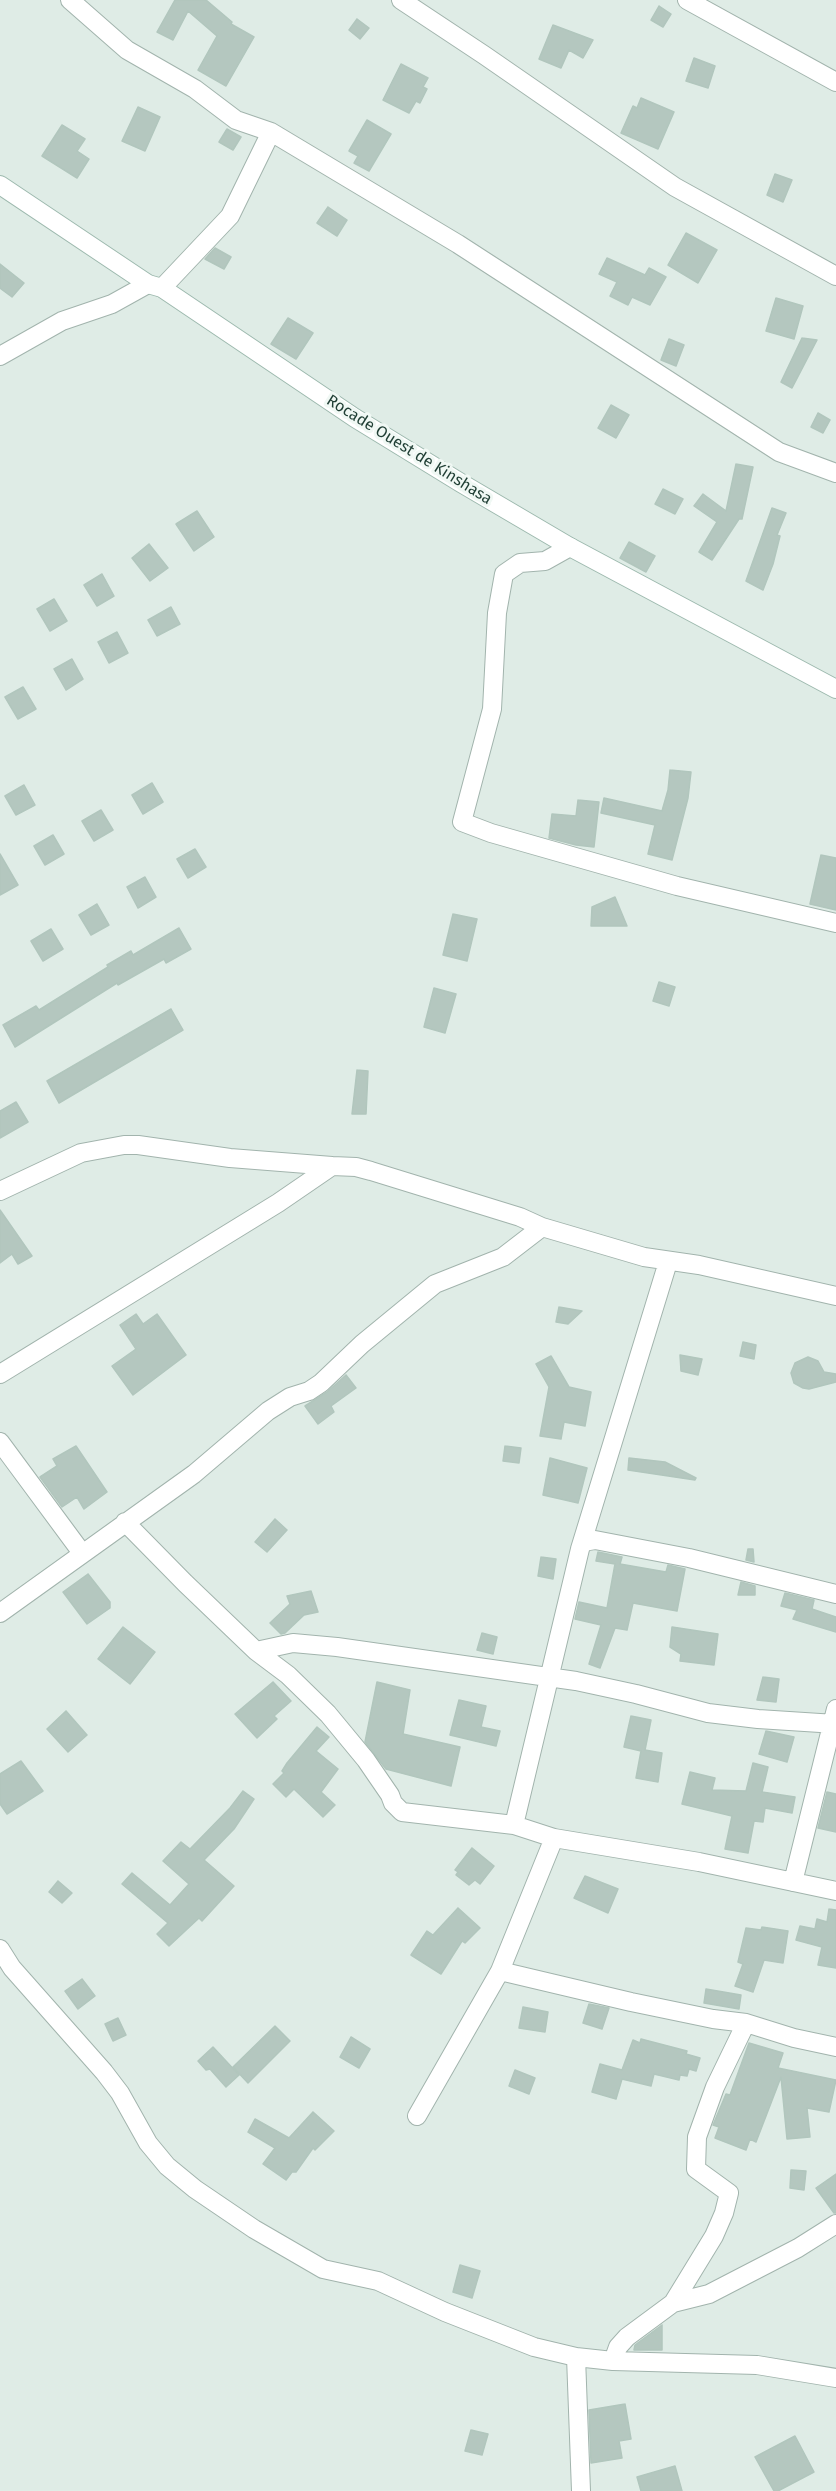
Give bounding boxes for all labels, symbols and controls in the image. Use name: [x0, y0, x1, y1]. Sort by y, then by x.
street label: Rocade Ouest de Kinshasa: [323, 391, 495, 509]

